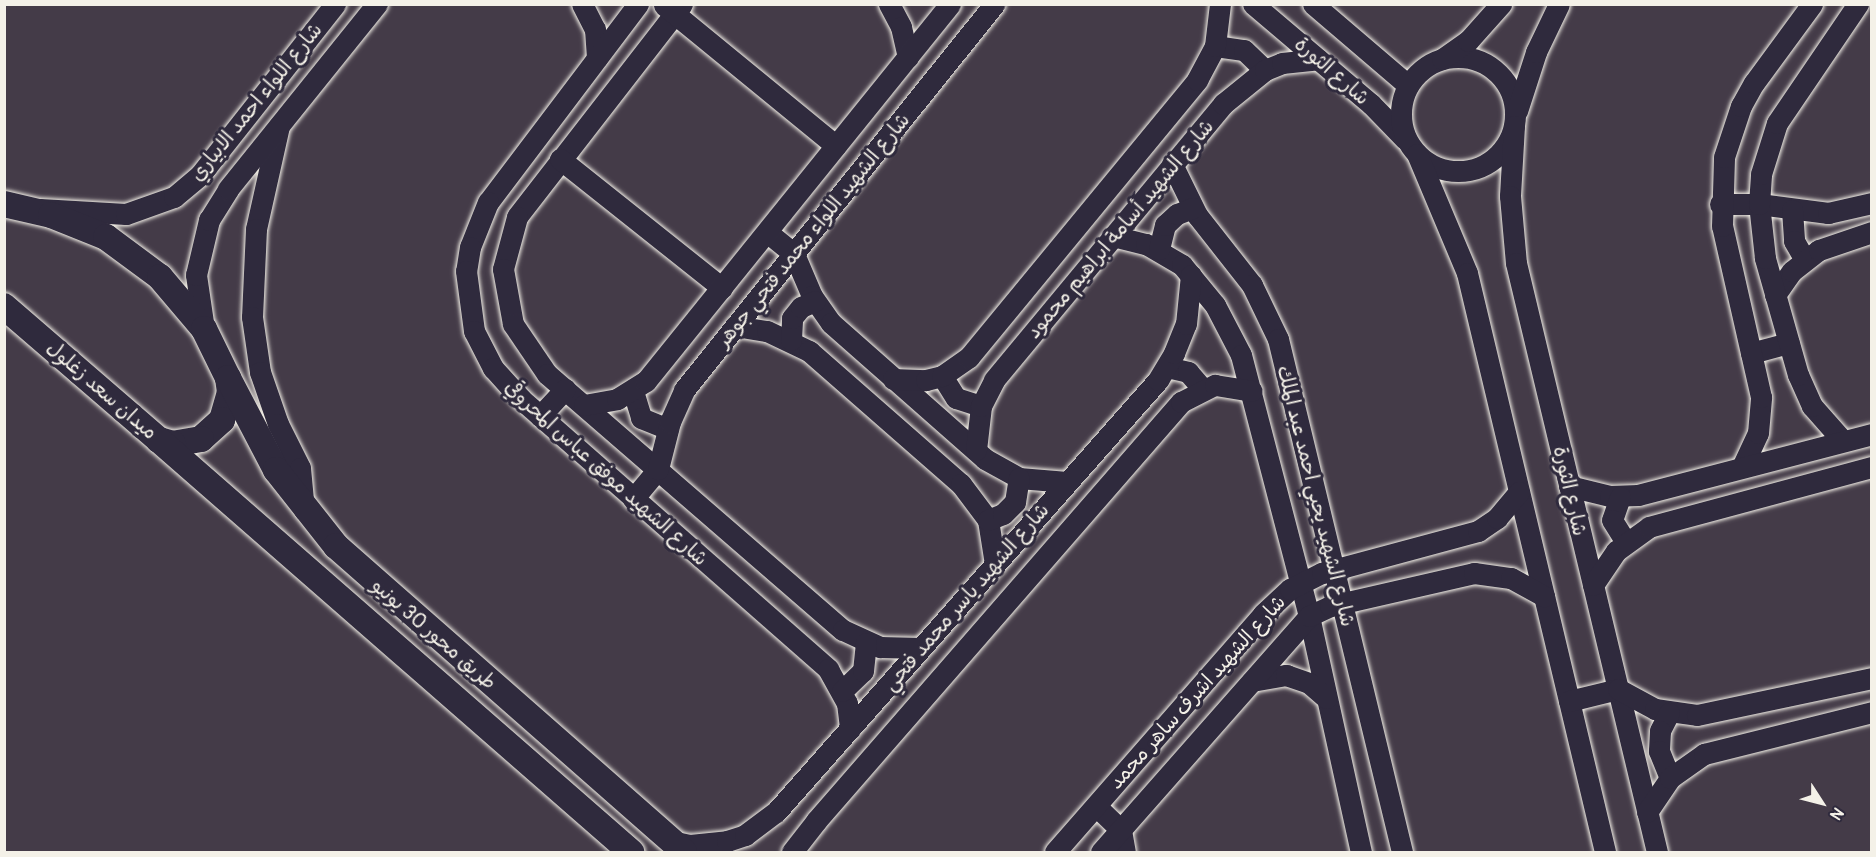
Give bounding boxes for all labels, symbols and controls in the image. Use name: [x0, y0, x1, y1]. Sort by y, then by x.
street label: شارع اللواء احمد الابياري: [185, 18, 327, 186]
street label: شارع الثورة: [1290, 32, 1374, 110]
street label: شارع الشهيد اللواء محمد فتحي جوهر: [711, 108, 915, 352]
street label: شارع الشهيد أسامة ابراهيم محمود: [1021, 115, 1219, 343]
street label: ميدان سعد زغلول: [42, 336, 162, 444]
street label: شارع الشهيد يحيي احمد عبد الملك: [1272, 363, 1360, 629]
street label: شارع الشهيد موفق عباس المحروقي: [499, 375, 713, 571]
street label: شارع الثورة: [1548, 444, 1592, 538]
street label: شارع الشهيد ياسر محمد فتحي: [878, 498, 1054, 696]
street label: طريق محور 30 يونيو: [367, 573, 501, 695]
street label: شارع الشهيد اشرف ساهر محمد: [1104, 590, 1290, 794]
north arrow: [1792, 773, 1852, 833]
text: N: [1825, 803, 1848, 824]

